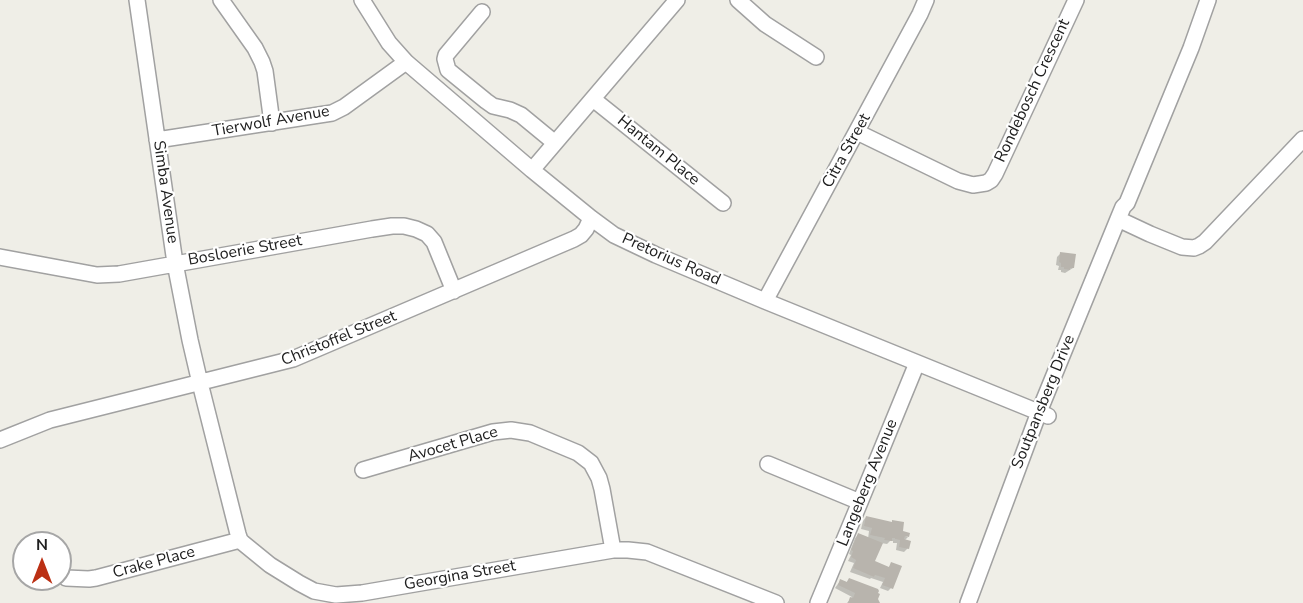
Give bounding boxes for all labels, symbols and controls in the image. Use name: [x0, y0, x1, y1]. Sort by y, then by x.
street label: Rondebosch Crescent: [991, 16, 1075, 166]
street label: Tierwolf Avenue: [211, 102, 331, 142]
street label: Citra Street: [819, 110, 875, 192]
street label: Hantam Place: [613, 112, 703, 190]
street label: Simba Avenue: [148, 139, 182, 245]
street label: Pretorius Road: [619, 230, 723, 290]
street label: Bosloerie Street: [187, 232, 303, 270]
street label: Christoffel Street: [279, 307, 399, 371]
street label: Soutpansberg Drive: [1008, 332, 1080, 472]
street label: Langeberg Avenue: [834, 417, 902, 549]
street label: Avocet Place: [406, 423, 500, 467]
north arrow: [12, 531, 72, 591]
text: N: [36, 534, 48, 556]
street label: Crake Place: [111, 543, 197, 583]
street label: Georgina Street: [403, 557, 517, 595]

